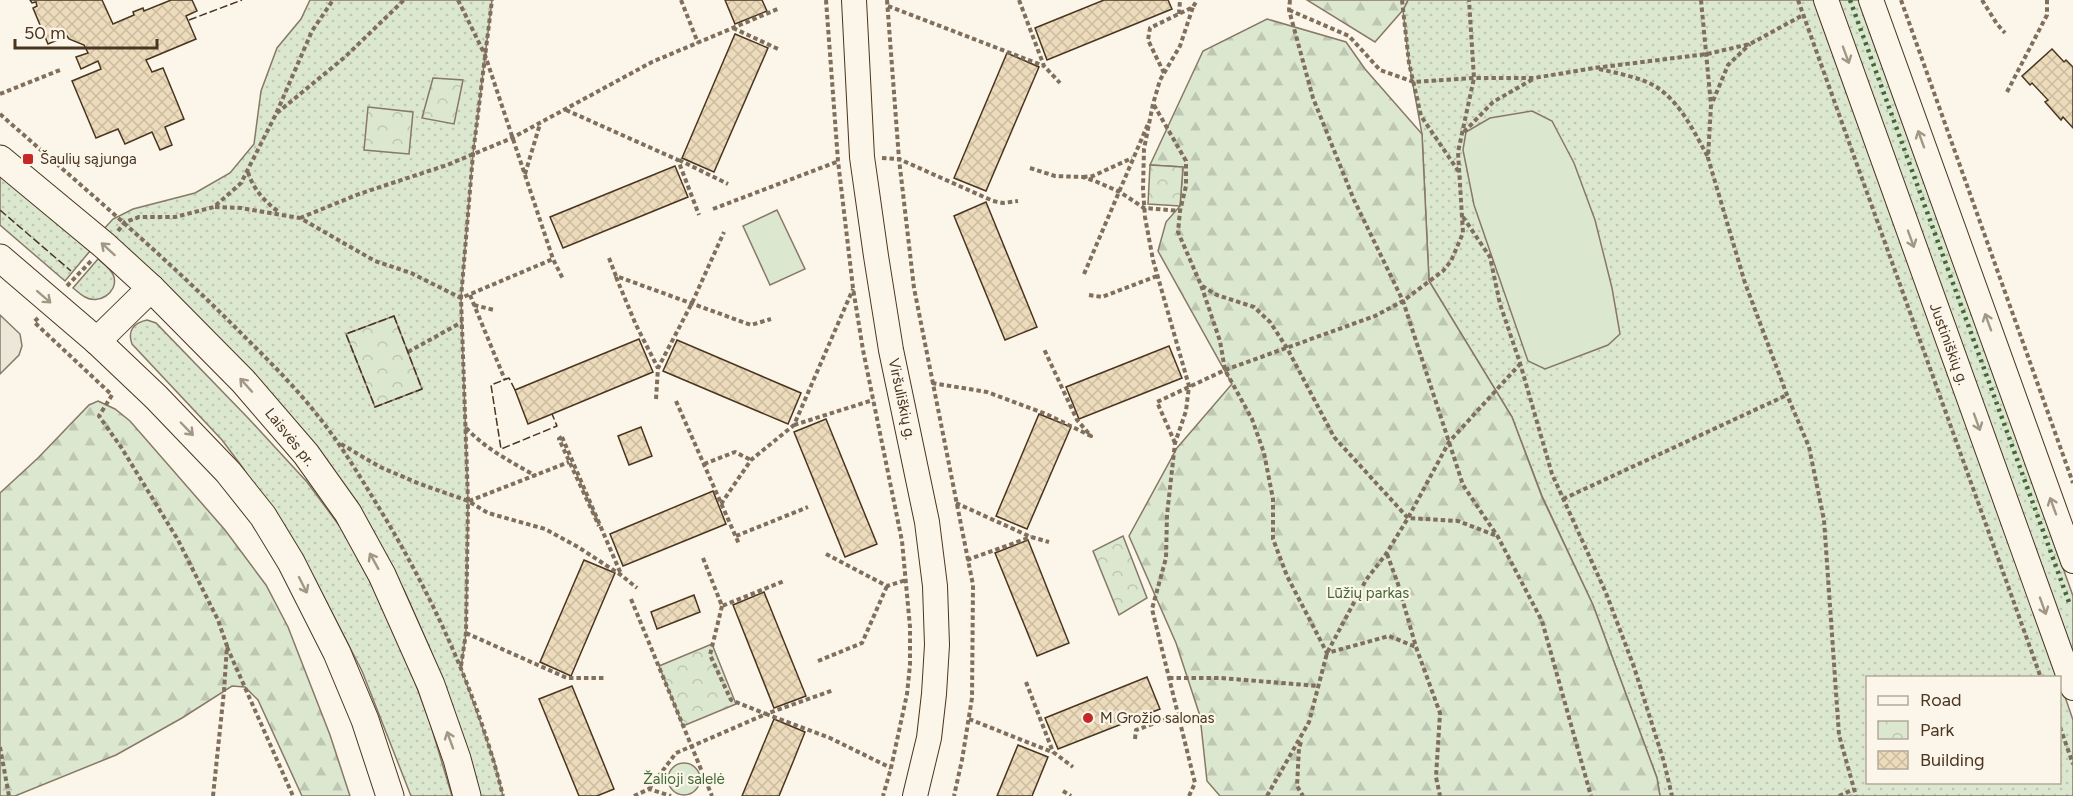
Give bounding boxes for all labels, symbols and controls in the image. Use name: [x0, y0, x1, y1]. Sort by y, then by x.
scale bar: [15, 12, 158, 50]
text: 50 m: [24, 22, 66, 44]
one-way arrow: [1841, 45, 1852, 64]
one-way arrow: [1915, 130, 1926, 148]
place label: Šaulių sąjunga: [40, 150, 137, 168]
marker: Šaulių sąjunga: [21, 152, 35, 166]
one-way arrow: [1907, 229, 1918, 247]
one-way arrow: [101, 242, 116, 256]
one-way arrow: [36, 290, 51, 304]
street label: Justiniškių g.: [1926, 301, 1972, 387]
one-way arrow: [1981, 313, 1992, 332]
street label: Viršuliškių g.: [885, 357, 919, 441]
one-way arrow: [239, 378, 253, 393]
street label: Laisvės pr.: [261, 404, 319, 470]
one-way arrow: [1973, 412, 1984, 431]
one-way arrow: [180, 422, 194, 437]
one-way arrow: [2047, 497, 2058, 515]
one-way arrow: [368, 552, 379, 570]
one-way arrow: [298, 575, 309, 593]
park label: Lūžių parkas: [1327, 584, 1409, 602]
one-way arrow: [2039, 596, 2050, 614]
legend: [1866, 676, 2061, 784]
text: Road: [1920, 689, 1961, 711]
place label: M Grožio salonas: [1100, 709, 1214, 727]
marker: M Grožio salonas: [1081, 711, 1095, 725]
text: Park: [1920, 719, 1955, 741]
one-way arrow: [444, 731, 455, 750]
text: Building: [1920, 749, 1985, 771]
park label: Žalioji salelė: [643, 770, 725, 788]

